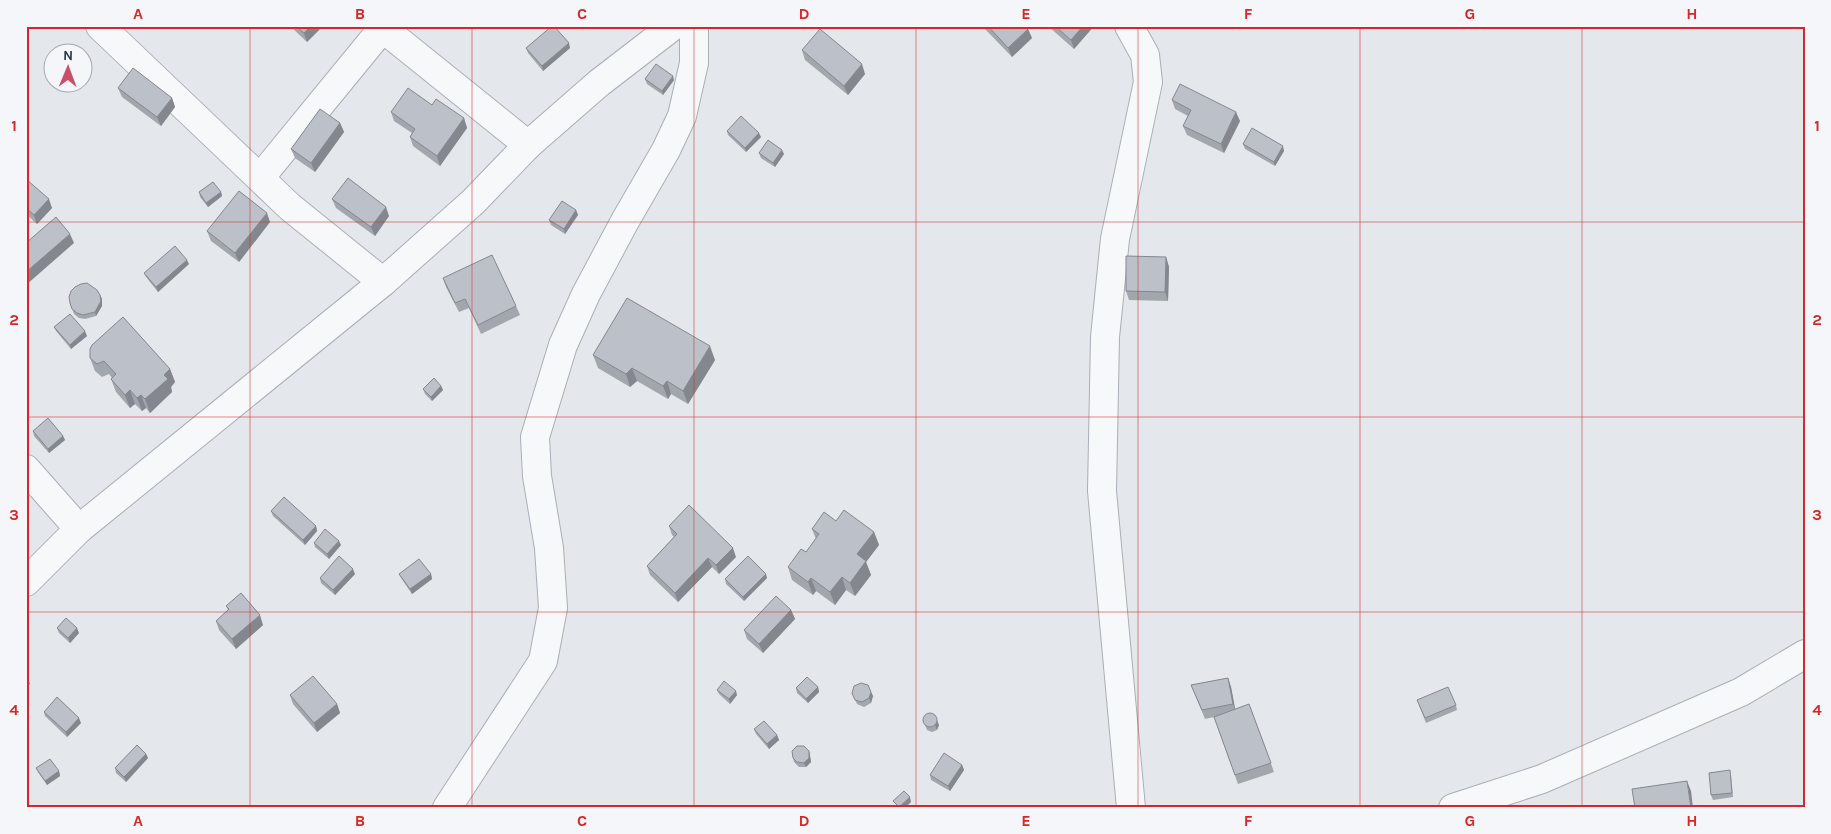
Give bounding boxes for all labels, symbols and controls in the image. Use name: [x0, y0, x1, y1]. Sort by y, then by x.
text: A: [133, 4, 143, 23]
text: B: [355, 4, 365, 23]
text: C: [577, 4, 587, 23]
text: D: [799, 4, 810, 23]
text: E: [1021, 4, 1031, 23]
text: F: [1244, 4, 1253, 23]
text: G: [1465, 4, 1475, 23]
text: H: [1686, 4, 1698, 23]
north arrow: [42, 42, 92, 92]
text: N: [63, 47, 73, 64]
text: 1: [11, 116, 17, 135]
text: 1: [1814, 116, 1820, 135]
text: 2: [9, 310, 19, 329]
text: 2: [1812, 310, 1822, 329]
text: 3: [9, 505, 19, 524]
text: 3: [1812, 505, 1822, 524]
text: 4: [9, 700, 19, 719]
text: 4: [1812, 700, 1822, 719]
text: A: [133, 811, 143, 830]
text: B: [355, 811, 365, 830]
text: C: [577, 811, 587, 830]
text: D: [799, 811, 810, 830]
text: E: [1021, 811, 1031, 830]
text: F: [1244, 811, 1253, 830]
text: G: [1465, 811, 1475, 830]
text: H: [1686, 811, 1698, 830]

